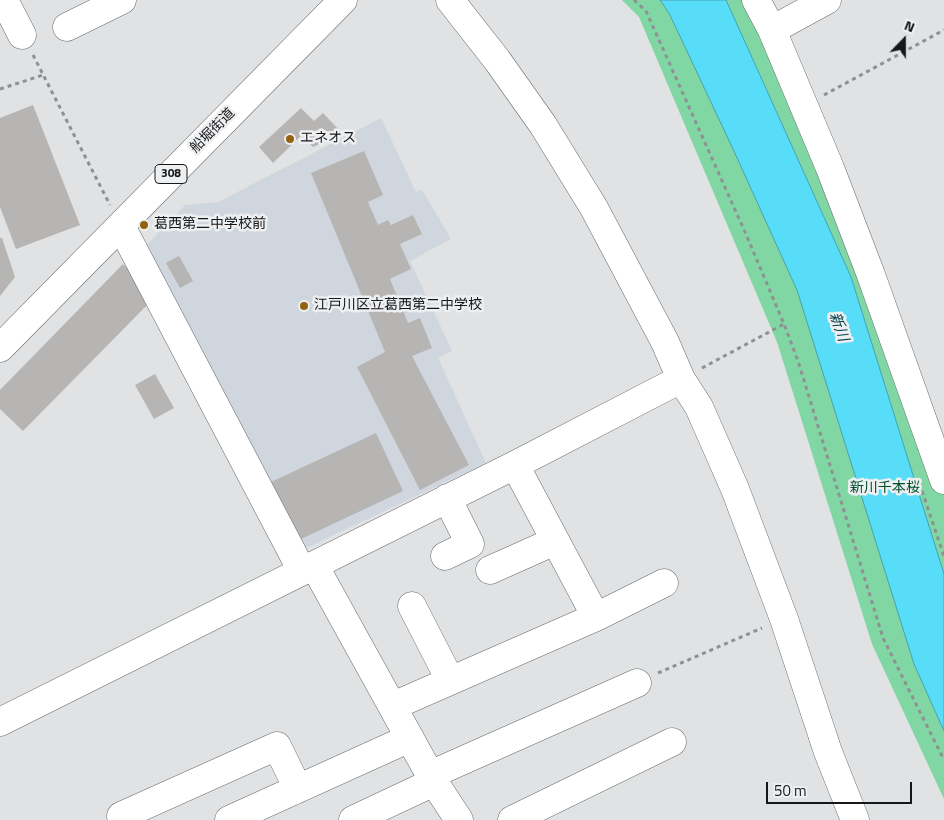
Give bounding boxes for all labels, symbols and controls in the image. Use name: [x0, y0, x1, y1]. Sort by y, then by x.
text: N: [901, 14, 918, 37]
north arrow: [879, 15, 929, 65]
street label: 船堀街道: [187, 105, 239, 157]
place label: エネオス: [300, 131, 356, 147]
marker: エネオス: [284, 133, 296, 145]
road number: 308: [155, 164, 187, 183]
place label: 葛西第二中学校前: [154, 217, 266, 233]
marker: 葛西第二中学校前: [138, 219, 150, 231]
place label: 江戸川区立葛西第二中学校: [314, 298, 482, 314]
marker: 江戸川区立葛西第二中学校: [298, 300, 310, 312]
water label: 新川: [824, 310, 852, 344]
park label: 新川千本桜: [850, 481, 920, 497]
scale bar: [769, 772, 915, 804]
text: 50 m: [774, 779, 807, 802]

